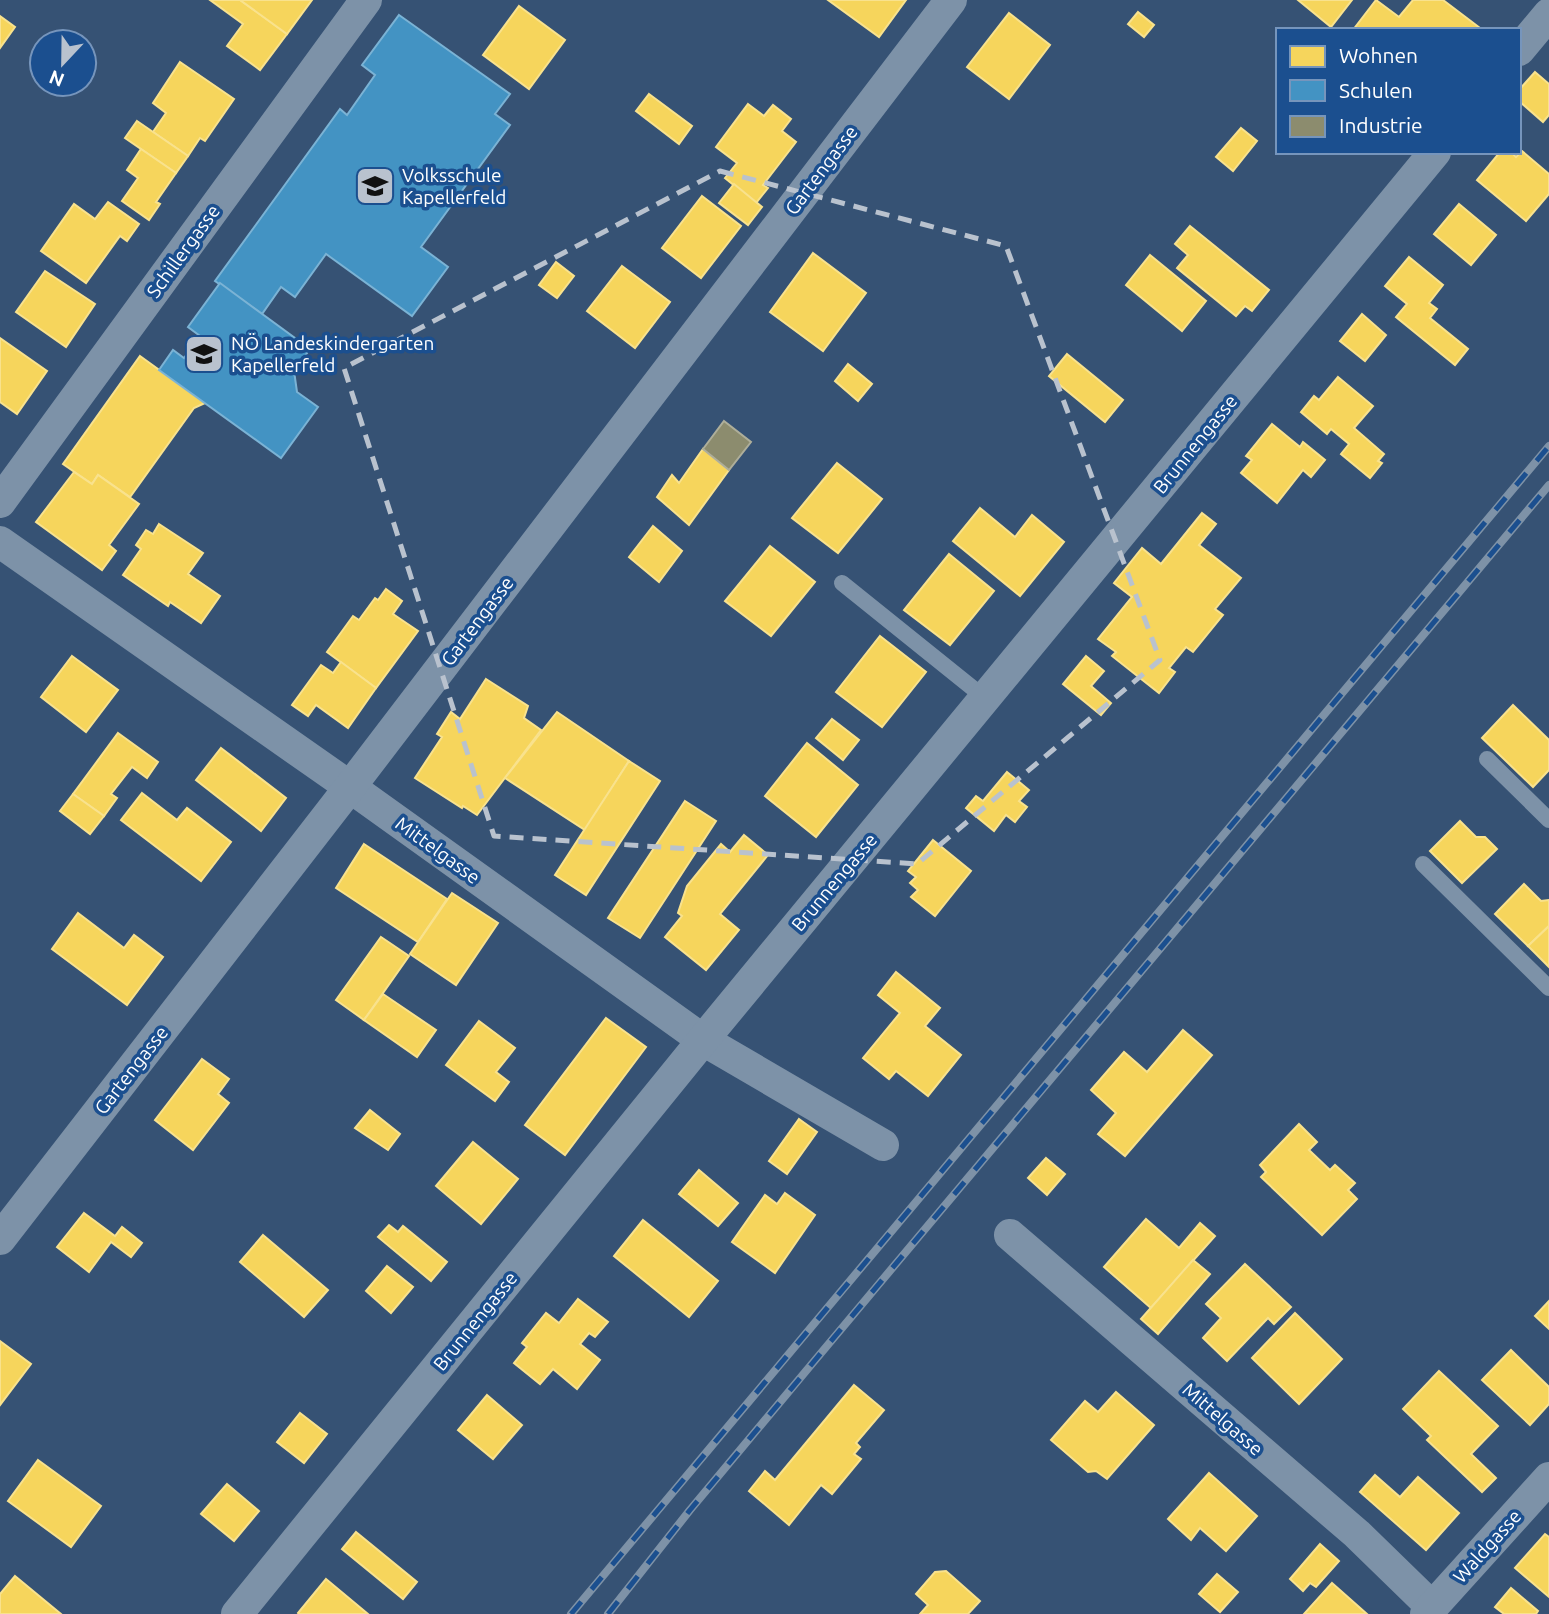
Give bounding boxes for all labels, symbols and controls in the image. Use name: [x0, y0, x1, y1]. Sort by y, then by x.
north arrow: [28, 28, 98, 98]
legend: [1276, 28, 1521, 154]
text: Wohnen: [1339, 43, 1418, 67]
text: N: [46, 66, 67, 92]
text: Schulen: [1339, 78, 1413, 102]
text: Industrie: [1339, 113, 1423, 137]
street label: Gartengasse: [780, 121, 862, 219]
place label: Volksschule Kapellerfeld: [402, 164, 506, 208]
school or university icon: Volksschule Kapellerfeld: [354, 165, 396, 207]
street label: Schillergasse: [142, 200, 224, 302]
place label: NÖ Landeskindergarten Kapellerfeld: [231, 332, 434, 376]
school or university icon: NÖ Landeskindergarten Kapellerfeld: [183, 333, 225, 375]
street label: Brunnengasse: [1148, 390, 1242, 498]
street label: Gartengasse: [436, 572, 518, 670]
street label: Mittelgasse: [391, 812, 485, 888]
street label: Brunnengasse: [787, 829, 881, 935]
street label: Gartengasse: [90, 1021, 172, 1119]
street label: Brunnengasse: [428, 1267, 522, 1375]
street label: Mittelgasse: [1178, 1378, 1268, 1460]
street label: Waldgasse: [1448, 1505, 1526, 1587]

